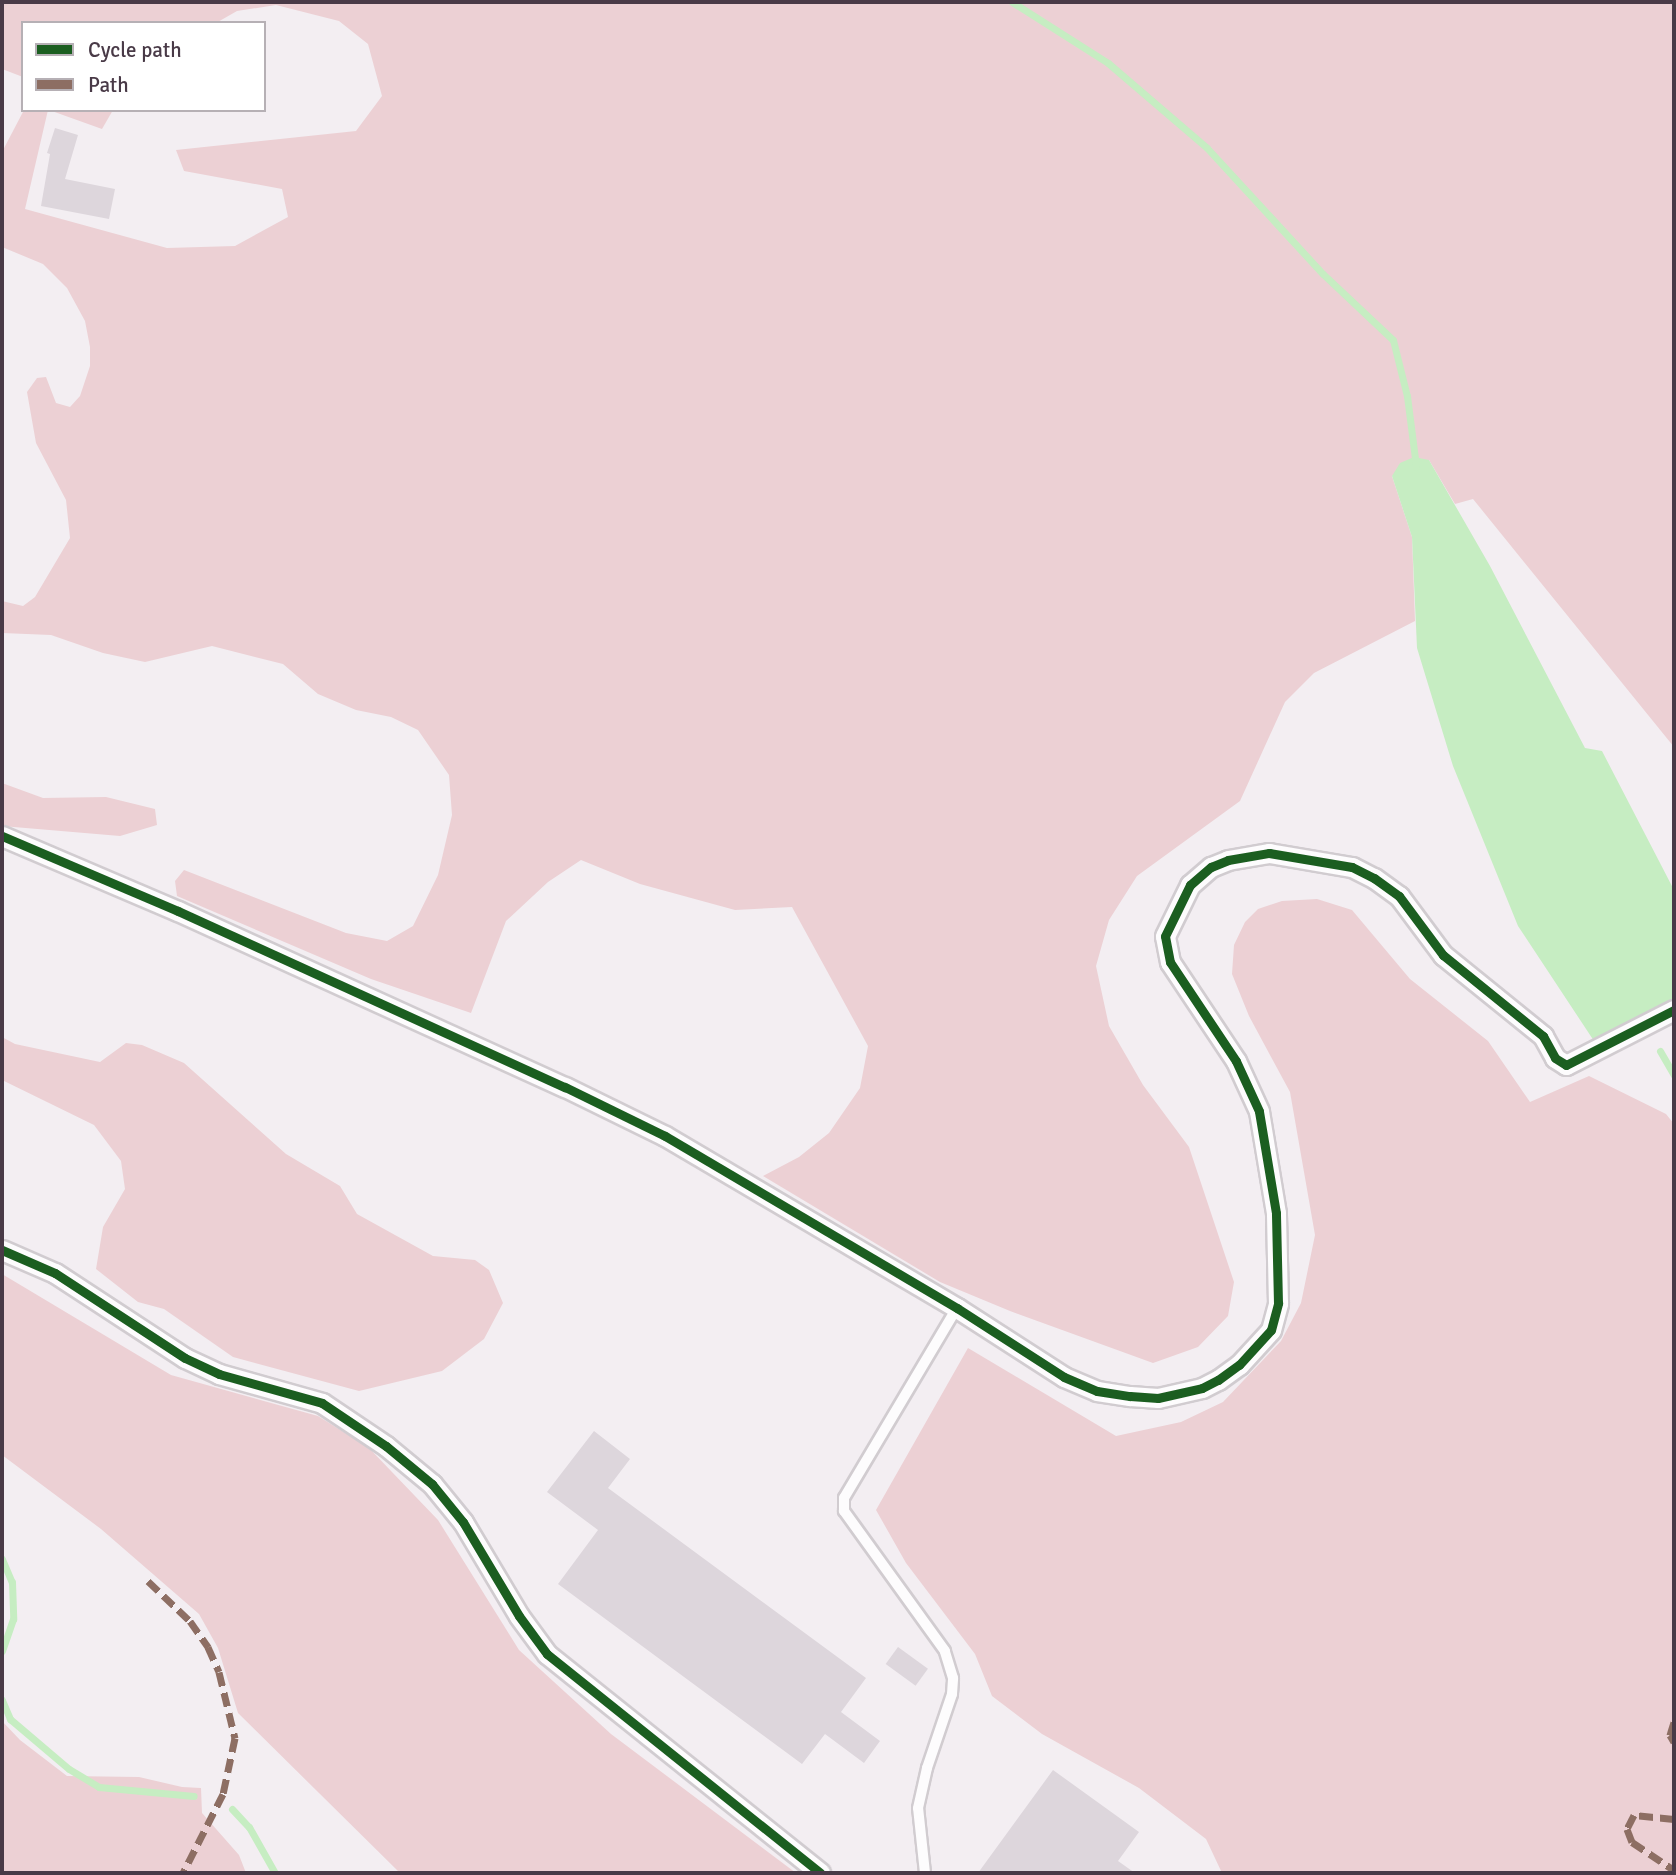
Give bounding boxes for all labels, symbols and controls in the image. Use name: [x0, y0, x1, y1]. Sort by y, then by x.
legend: [21, 21, 266, 112]
text: Cycle path: [88, 37, 182, 63]
text: Path: [88, 72, 129, 98]

